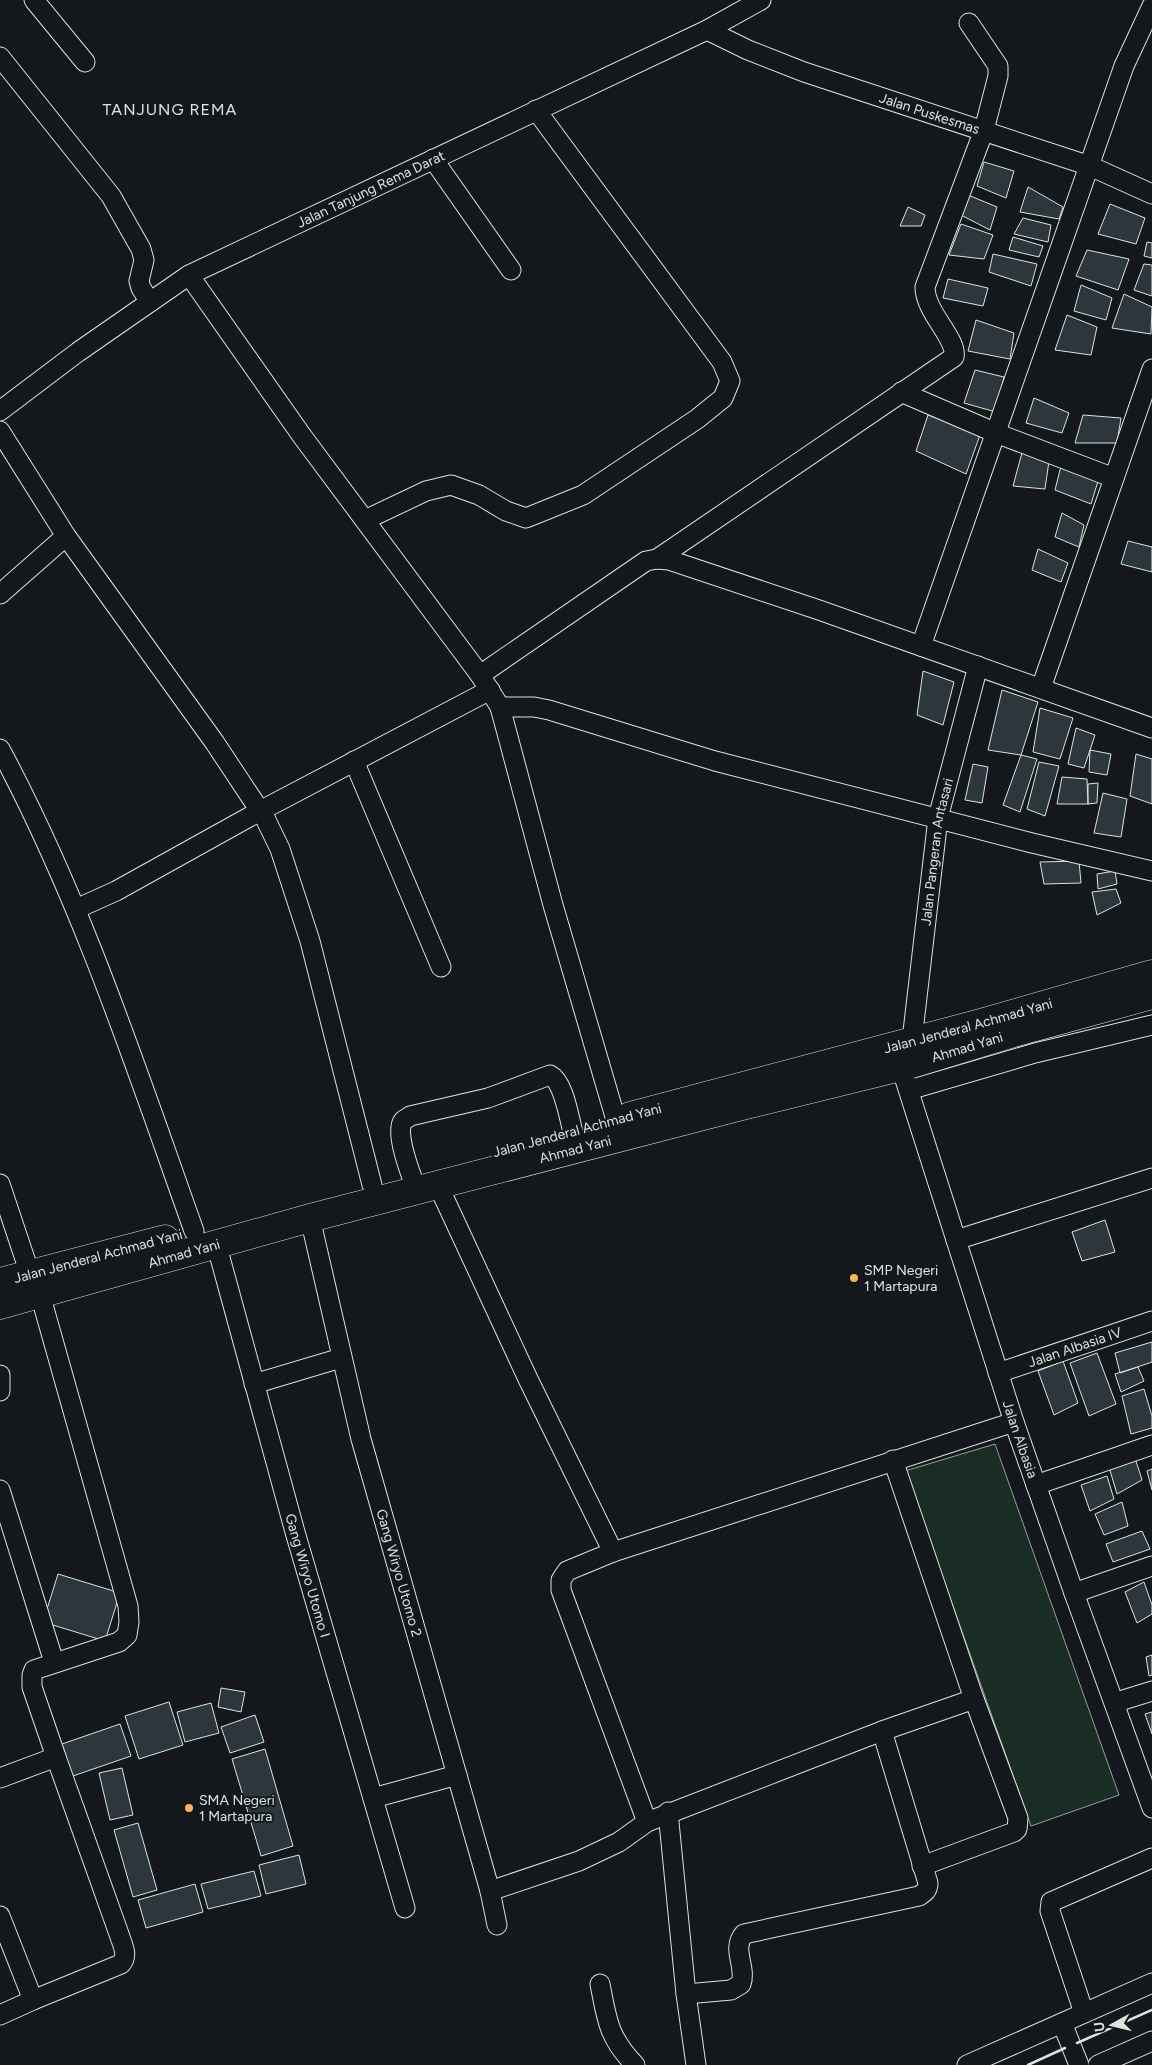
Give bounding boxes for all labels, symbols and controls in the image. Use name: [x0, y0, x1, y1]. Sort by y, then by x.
street label: Jalan Puskesmas: [877, 89, 982, 138]
district label: TANJUNG REMA: [103, 100, 237, 119]
street label: Jalan Tanjung Rema Darat: [294, 147, 448, 232]
street label: Jalan Pangeran Antasari: [917, 776, 957, 926]
street label: Jalan Jenderal Achmad Yani: [882, 995, 1055, 1057]
street label: Ahmad Yani: [929, 1029, 1005, 1066]
street label: Jalan Jenderal Achmad Yani: [491, 1100, 663, 1161]
street label: Ahmad Yani: [537, 1132, 613, 1167]
street label: Jalan Jenderal Achmad Yani: [12, 1226, 184, 1287]
street label: Ahmad Yani: [146, 1236, 222, 1272]
place label: SMP Negeri 1 Martapura: [864, 1262, 938, 1295]
marker: SMP Negeri 1 Martapura: [848, 1272, 860, 1284]
street label: Jalan Albasia IV: [1026, 1324, 1124, 1371]
street label: Jalan Albasia: [999, 1399, 1041, 1480]
street label: Gang Wiryo Utomo 2: [372, 1507, 425, 1639]
street label: Gang Wiryo Utomo I: [281, 1512, 333, 1640]
place label: SMA Negeri 1 Martapura: [199, 1792, 275, 1825]
marker: SMA Negeri 1 Martapura: [183, 1802, 195, 1814]
north arrow: [1087, 2000, 1137, 2050]
text: U: [1091, 2021, 1109, 2033]

